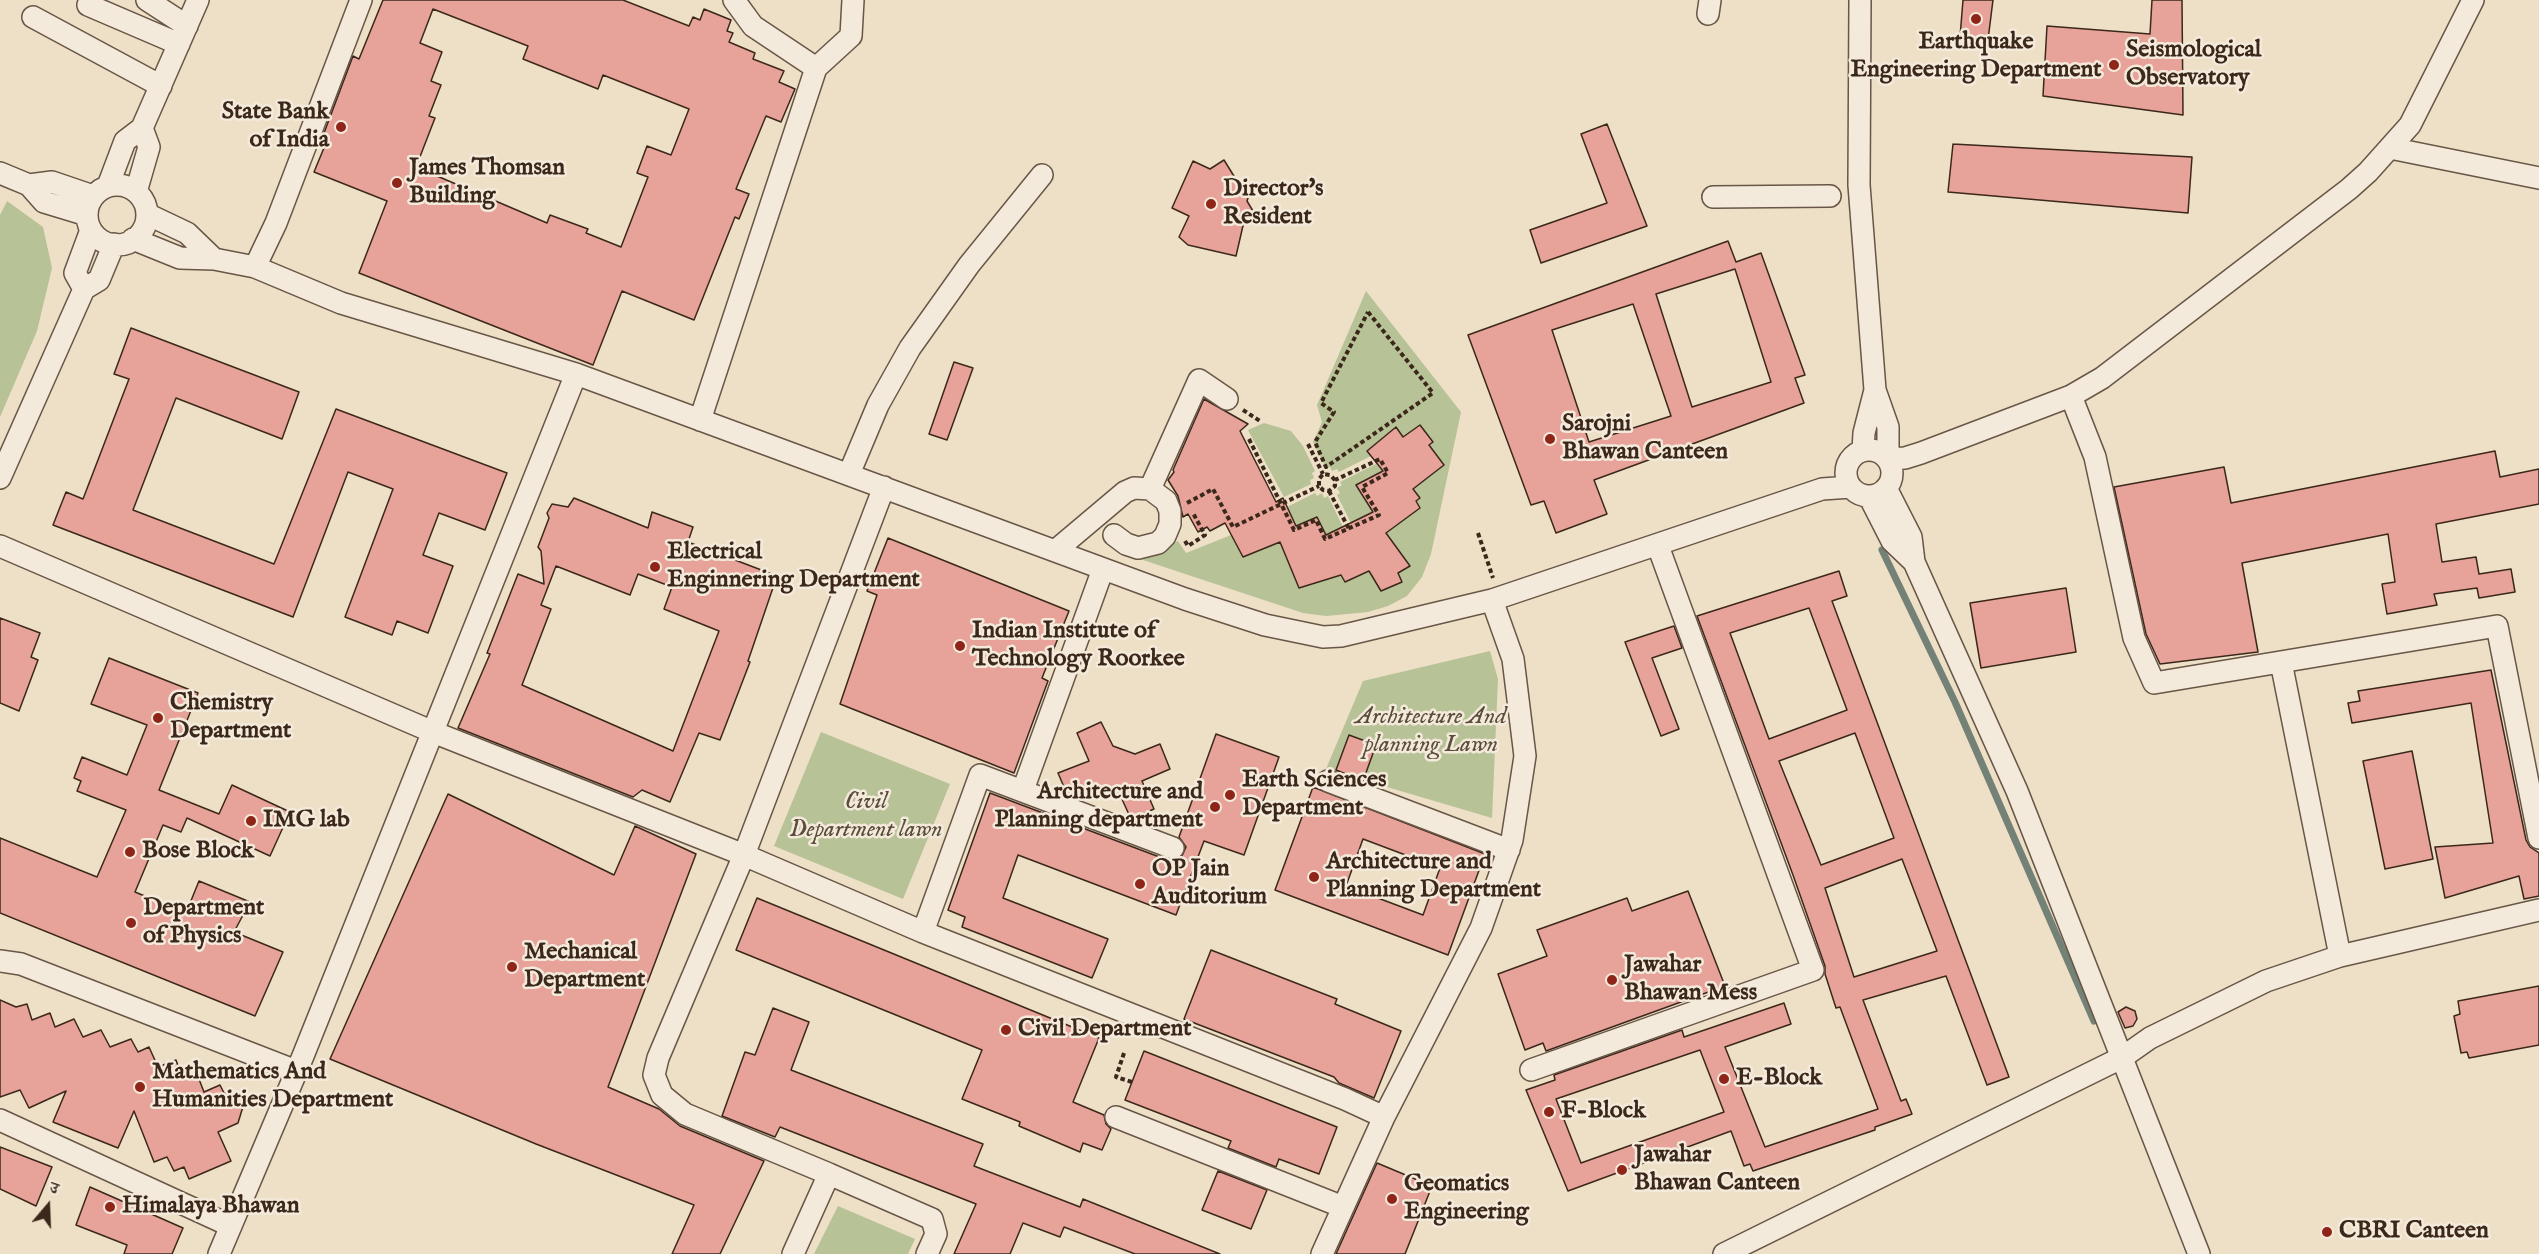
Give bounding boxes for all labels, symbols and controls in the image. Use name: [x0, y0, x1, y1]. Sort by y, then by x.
marker: Earthquake Engineering Department: [1969, 12, 1983, 26]
place label: Earthquake Engineering Department: [1850, 29, 2102, 85]
place label: Seismological Observatory: [2126, 37, 2261, 93]
marker: Seismological Observatory: [2107, 58, 2121, 72]
place label: State Bank of India: [222, 99, 329, 155]
marker: State Bank of India: [334, 120, 348, 134]
place label: James Thomsan Building: [409, 155, 565, 211]
marker: James Thomsan Building: [390, 176, 404, 190]
place label: Director's Resident: [1223, 176, 1324, 232]
marker: Director's Resident: [1204, 197, 1218, 211]
place label: Sarojni Bhawan Canteen: [1562, 411, 1728, 467]
marker: Sarojni Bhawan Canteen: [1543, 432, 1557, 446]
place label: Electrical Enginnering Department: [667, 539, 920, 595]
marker: Electrical Enginnering Department: [648, 560, 662, 574]
place label: Indian Institute of Technology Roorkee: [972, 618, 1185, 674]
marker: Indian Institute of Technology Roorkee: [953, 639, 967, 653]
place label: Chemistry Department: [170, 690, 291, 746]
park label: Architecture And planning Lawn: [1355, 704, 1507, 760]
marker: Chemistry Department: [151, 711, 165, 725]
place label: Earth Sciences Department: [1242, 767, 1387, 823]
place label: Architecture and Planning department: [994, 779, 1203, 835]
marker: Earth Sciences Department: [1223, 788, 1237, 802]
park label: Civil Department lawn: [790, 789, 942, 845]
marker: Architecture and Planning department: [1208, 800, 1222, 814]
place label: IMG lab: [263, 807, 350, 835]
marker: IMG lab: [244, 814, 258, 828]
place label: Bose Block: [142, 838, 254, 866]
marker: Bose Block: [123, 845, 137, 859]
place label: Architecture and Planning Department: [1326, 849, 1541, 905]
place label: OP Jain Auditorium: [1152, 856, 1267, 912]
marker: Architecture and Planning Department: [1307, 870, 1321, 884]
marker: OP Jain Auditorium: [1133, 877, 1147, 891]
place label: Department of Physics: [143, 895, 264, 951]
marker: Department of Physics: [124, 916, 138, 930]
place label: Mechanical Department: [524, 939, 645, 995]
place label: Jawahar Bhawan Mess: [1624, 952, 1757, 1008]
marker: Mechanical Department: [505, 960, 519, 974]
marker: Jawahar Bhawan Mess: [1605, 973, 1619, 987]
place label: Civil Department: [1018, 1016, 1191, 1044]
marker: Civil Department: [999, 1023, 1013, 1037]
place label: Mathematics And Humanities Department: [152, 1059, 393, 1115]
place label: E-Block: [1736, 1065, 1822, 1093]
marker: E-Block: [1717, 1072, 1731, 1086]
marker: Mathematics And Humanities Department: [133, 1080, 147, 1094]
place label: F-Block: [1561, 1098, 1646, 1126]
marker: F-Block: [1542, 1105, 1556, 1119]
place label: Jawahar Bhawan Canteen: [1634, 1142, 1800, 1198]
marker: Jawahar Bhawan Canteen: [1615, 1163, 1629, 1177]
place label: Geomatics Engineering: [1404, 1171, 1529, 1227]
north arrow: [18, 1176, 78, 1236]
text: उ: [47, 1178, 61, 1200]
marker: Geomatics Engineering: [1385, 1192, 1399, 1206]
place label: Himalaya Bhawan: [122, 1193, 299, 1221]
marker: Himalaya Bhawan: [103, 1200, 117, 1214]
place label: CBRI Canteen: [2339, 1218, 2489, 1246]
marker: CBRI Canteen: [2320, 1225, 2334, 1239]

